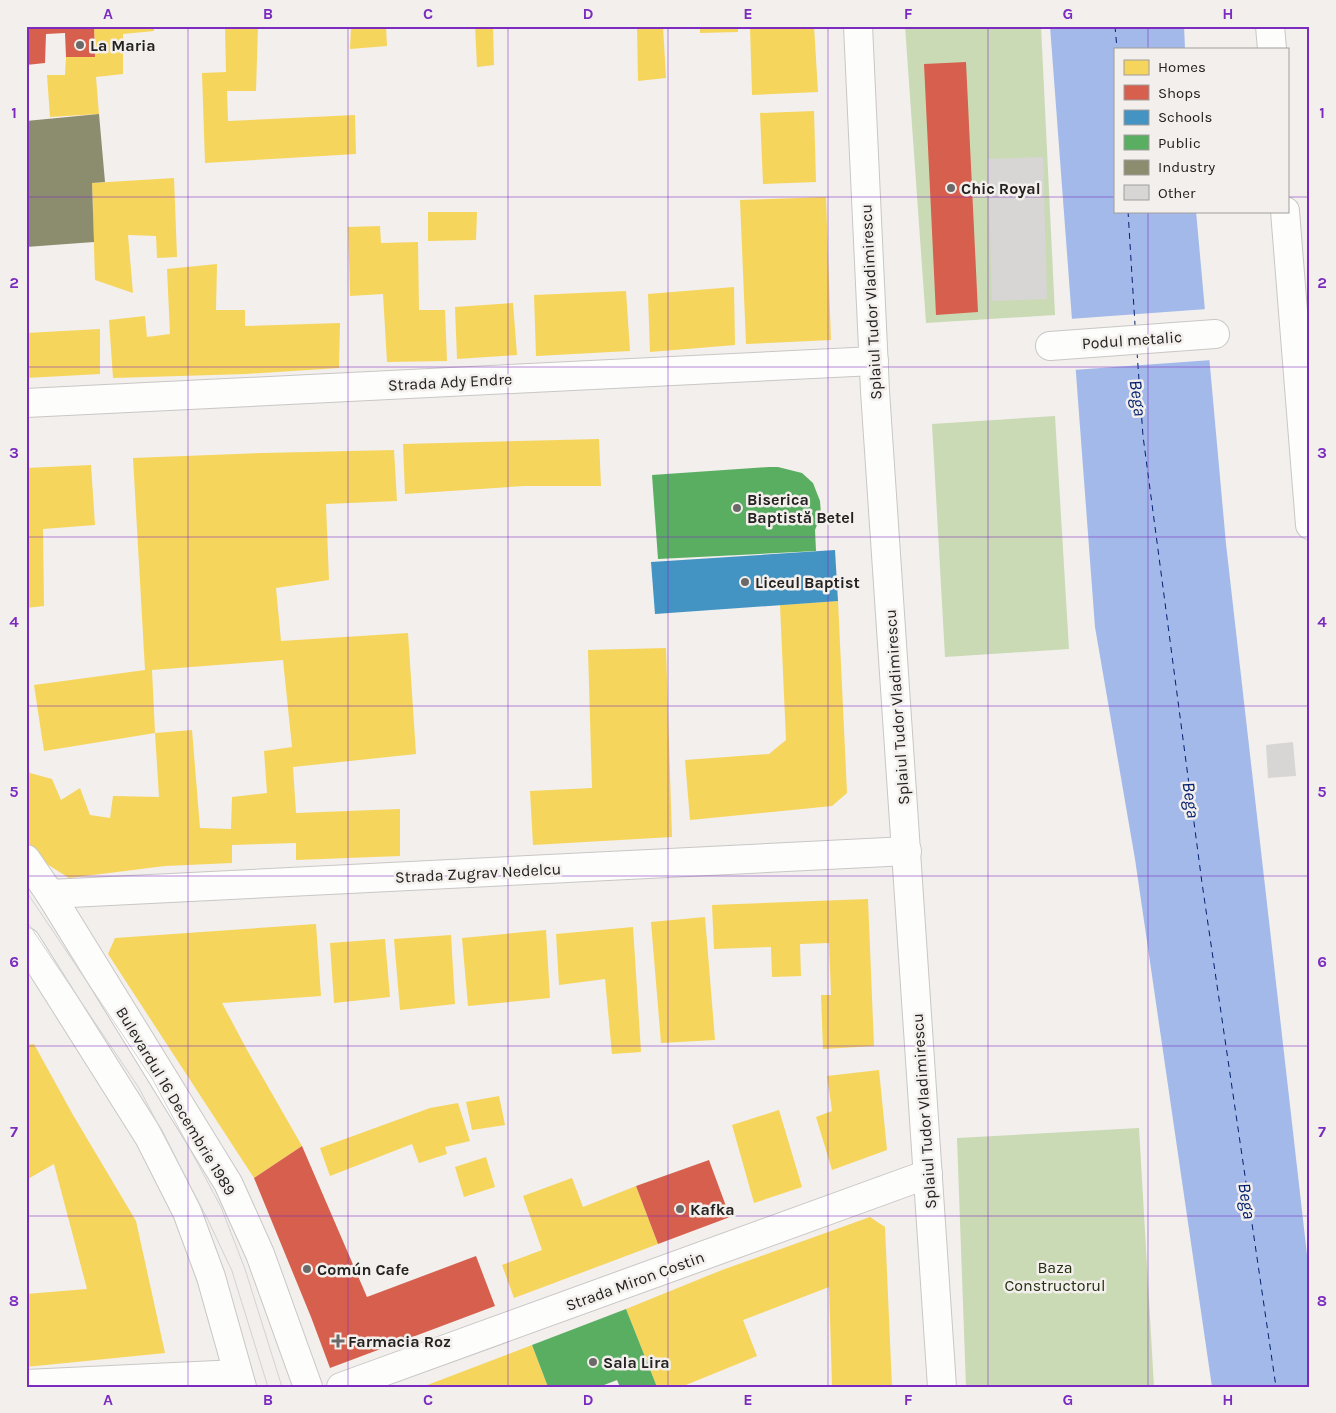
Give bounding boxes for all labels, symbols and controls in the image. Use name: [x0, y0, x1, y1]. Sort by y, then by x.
text: A: [103, 4, 113, 23]
text: B: [263, 4, 273, 23]
text: C: [423, 4, 433, 23]
text: D: [583, 4, 594, 23]
text: E: [743, 4, 753, 23]
text: F: [904, 4, 913, 23]
text: G: [1063, 4, 1073, 23]
text: H: [1222, 4, 1234, 23]
place label: La Maria: [90, 36, 156, 55]
marker: La Maria: [74, 39, 86, 51]
legend: [1114, 48, 1288, 212]
text: Homes: [1158, 58, 1206, 76]
text: Shops: [1158, 84, 1201, 102]
text: 1: [11, 103, 17, 122]
text: 1: [1319, 103, 1325, 122]
text: Schools: [1158, 108, 1212, 126]
text: Public: [1158, 134, 1201, 152]
text: Industry: [1158, 158, 1215, 176]
place label: Chic Royal: [961, 179, 1041, 198]
marker: Chic Royal: [945, 182, 957, 194]
text: Other: [1158, 184, 1196, 202]
street label: Splaiul Tudor Vladimirescu: [856, 204, 886, 400]
text: 2: [9, 273, 19, 292]
text: 2: [1317, 273, 1327, 292]
street label: Podul metalic: [1081, 327, 1183, 353]
street label: Strada Ady Endre: [387, 369, 513, 395]
water label: Bega: [1125, 378, 1151, 418]
text: 3: [9, 443, 19, 462]
text: 3: [1317, 443, 1327, 462]
place label: Biserica Baptistă Betel: [747, 490, 855, 527]
marker: Biserica Baptistă Betel: [731, 502, 743, 514]
place label: Liceul Baptist: [755, 573, 860, 592]
marker: Liceul Baptist: [739, 576, 751, 588]
street label: Splaiul Tudor Vladimirescu: [881, 609, 913, 805]
text: 4: [9, 612, 19, 631]
text: 4: [1317, 612, 1327, 631]
water label: Bega: [1178, 780, 1204, 820]
text: 5: [9, 782, 19, 801]
text: 5: [1317, 782, 1327, 801]
street label: Strada Zugrav Nedelcu: [394, 859, 562, 887]
text: 6: [9, 952, 19, 971]
text: 6: [1317, 952, 1327, 971]
street label: Bulevardul 16 Decembrie 1989: [112, 1003, 240, 1199]
street label: Splaiul Tudor Vladimirescu: [908, 1013, 940, 1209]
text: 7: [10, 1122, 18, 1141]
text: 7: [1318, 1122, 1326, 1141]
water label: Bega: [1233, 1181, 1261, 1221]
place label: Kafka: [690, 1200, 735, 1219]
marker: Kafka: [674, 1203, 686, 1215]
street label: Strada Miron Costin: [563, 1247, 707, 1315]
park label: Baza Constructorul: [1004, 1258, 1106, 1295]
place label: Común Cafe: [317, 1260, 409, 1279]
marker: Común Cafe: [301, 1263, 313, 1275]
text: 8: [9, 1291, 19, 1310]
text: 8: [1317, 1291, 1327, 1310]
place label: Farmacia Roz: [348, 1332, 451, 1351]
marker: Farmacia Roz: [332, 1335, 344, 1347]
place label: Sala Lira: [603, 1353, 670, 1372]
marker: Sala Lira: [587, 1356, 599, 1368]
text: A: [103, 1390, 113, 1409]
text: B: [263, 1390, 273, 1409]
text: C: [423, 1390, 433, 1409]
text: D: [583, 1390, 594, 1409]
text: E: [743, 1390, 753, 1409]
text: F: [904, 1390, 913, 1409]
text: G: [1063, 1390, 1073, 1409]
text: H: [1222, 1390, 1234, 1409]

